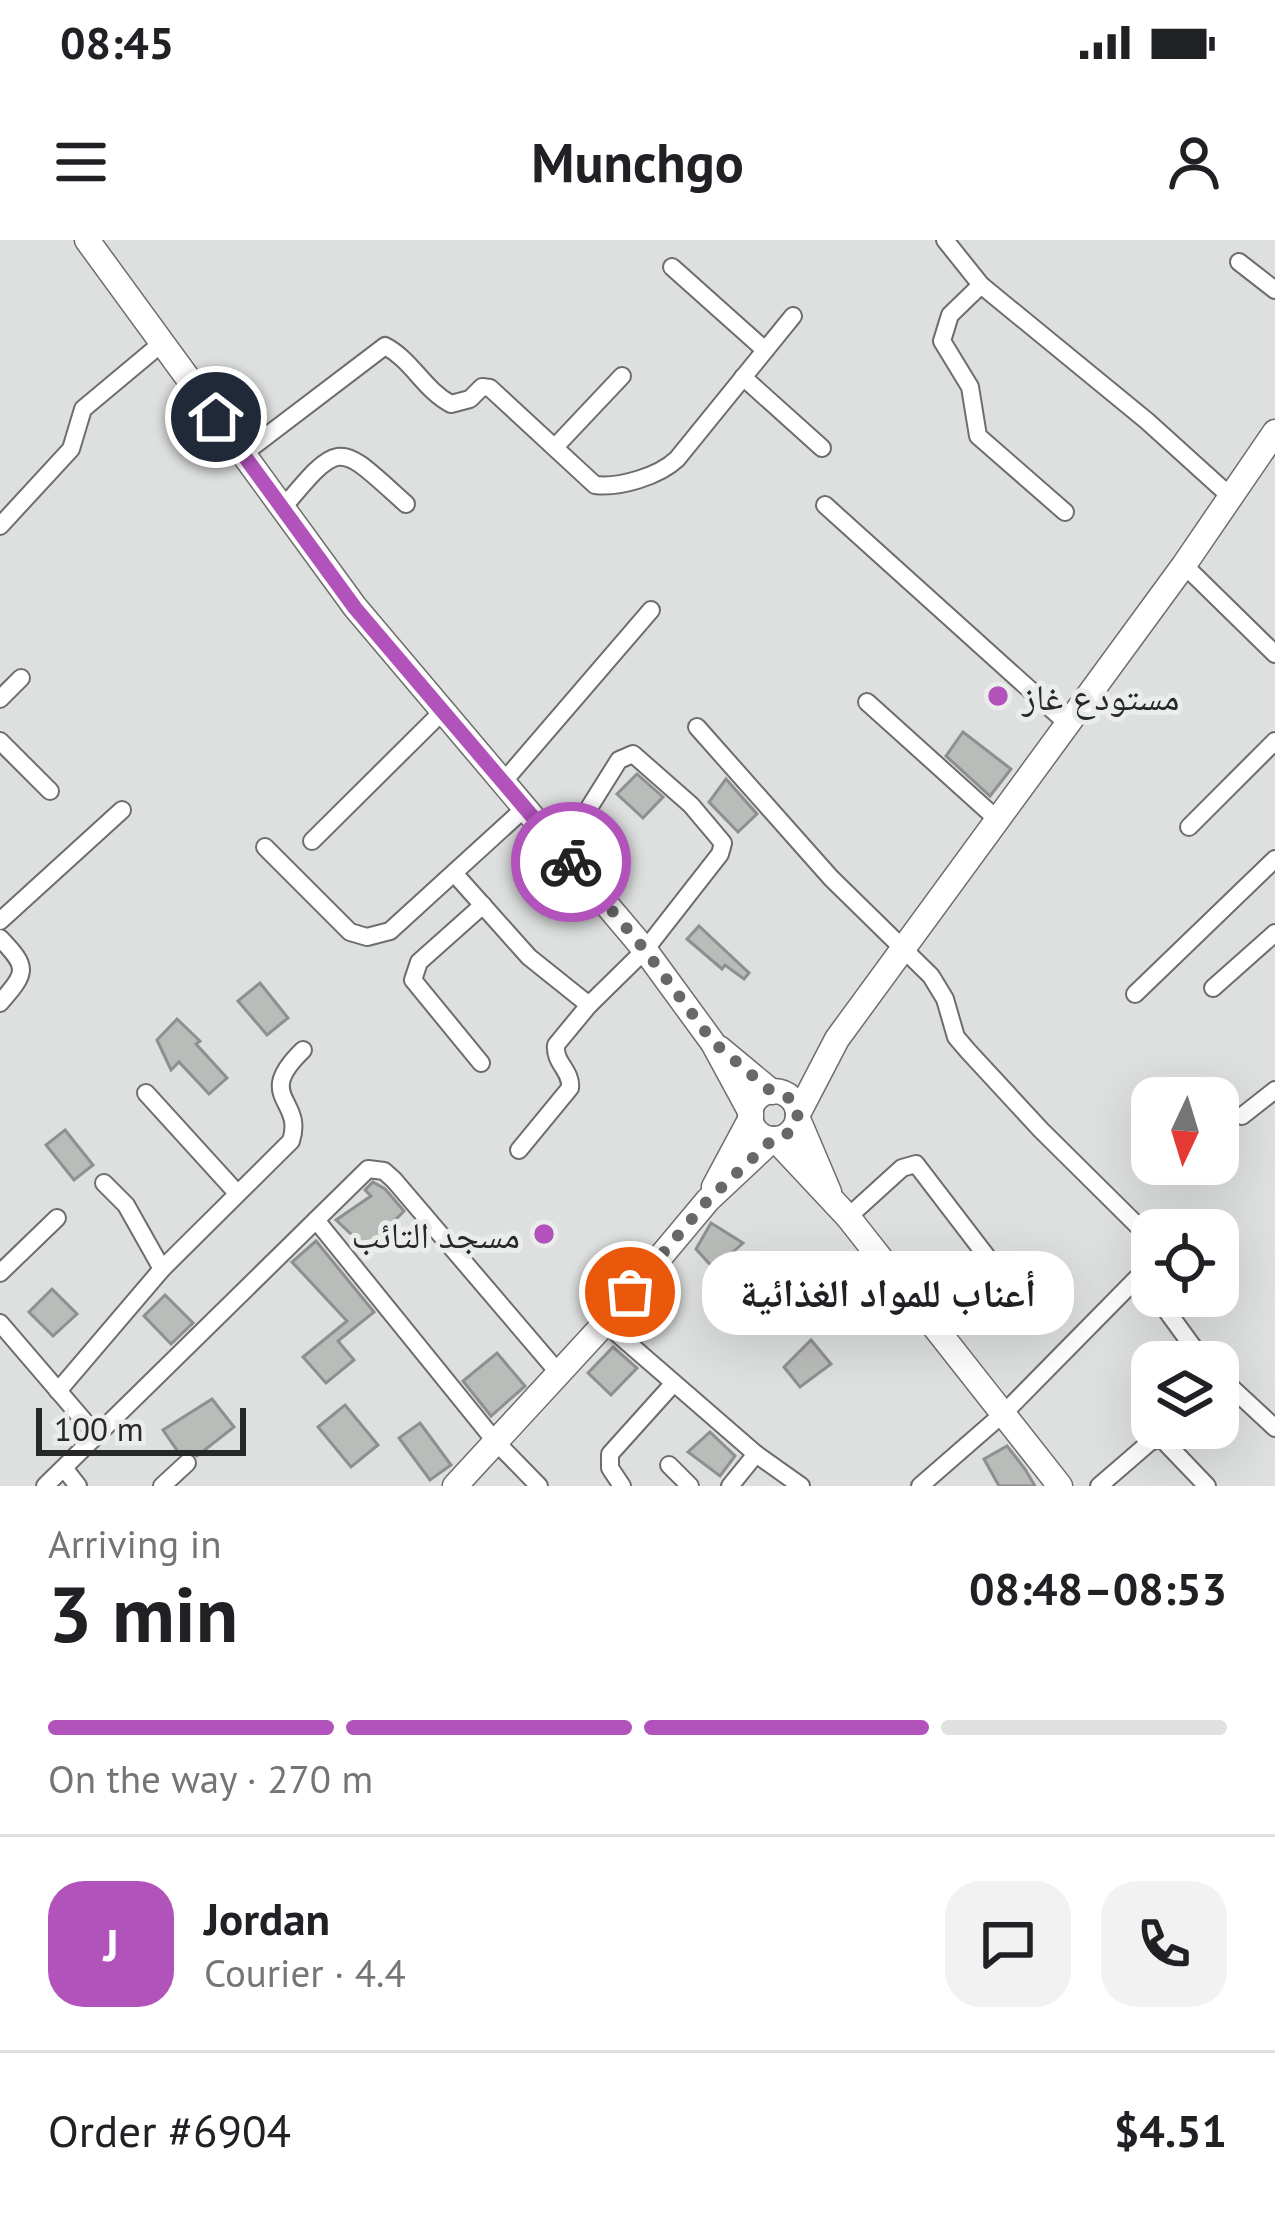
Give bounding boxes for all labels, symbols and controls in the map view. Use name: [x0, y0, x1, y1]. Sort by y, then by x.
text: 08:45: [60, 13, 174, 71]
text: Munchgo: [531, 127, 744, 197]
icon: menu: [48, 129, 114, 195]
icon: person: [1161, 129, 1227, 195]
pin: [165, 366, 267, 468]
icon: home: [183, 384, 249, 450]
place label: مستودع غاز: [1021, 673, 1180, 720]
marker: مستودع غاز: [985, 683, 1011, 709]
courier: [511, 802, 631, 922]
icon: bike: [538, 829, 604, 895]
north arrow: [1131, 1077, 1239, 1185]
map controls: [1131, 1077, 1239, 1449]
button: locate: [1131, 1209, 1239, 1317]
place label: مسجد التائب: [351, 1211, 520, 1258]
marker: مسجد التائب: [531, 1221, 557, 1247]
pin: [579, 1241, 681, 1343]
callout: أعناب للمواد الغذائية: [702, 1250, 1074, 1334]
icon: bag: [597, 1259, 663, 1325]
text: أعناب للمواد الغذائية: [740, 1267, 1036, 1318]
button: layers: [1131, 1341, 1239, 1449]
scale bar: [36, 1402, 246, 1455]
text: 100 m: [54, 1407, 144, 1450]
text: Arriving in: [48, 1518, 222, 1569]
text: 08:48–08:53: [969, 1559, 1227, 1617]
text: 3 min: [48, 1563, 238, 1664]
text: On the way · 270 m: [48, 1753, 373, 1804]
button: chat: [945, 1881, 1071, 2007]
button: phone: [1101, 1881, 1227, 2007]
text: Jordan: [204, 1889, 330, 1947]
text: J: [103, 1915, 119, 1973]
text: Courier · 4.4: [204, 1947, 406, 1998]
text: Order #6904: [48, 2101, 291, 2159]
text: $4.51: [1114, 2101, 1227, 2159]

